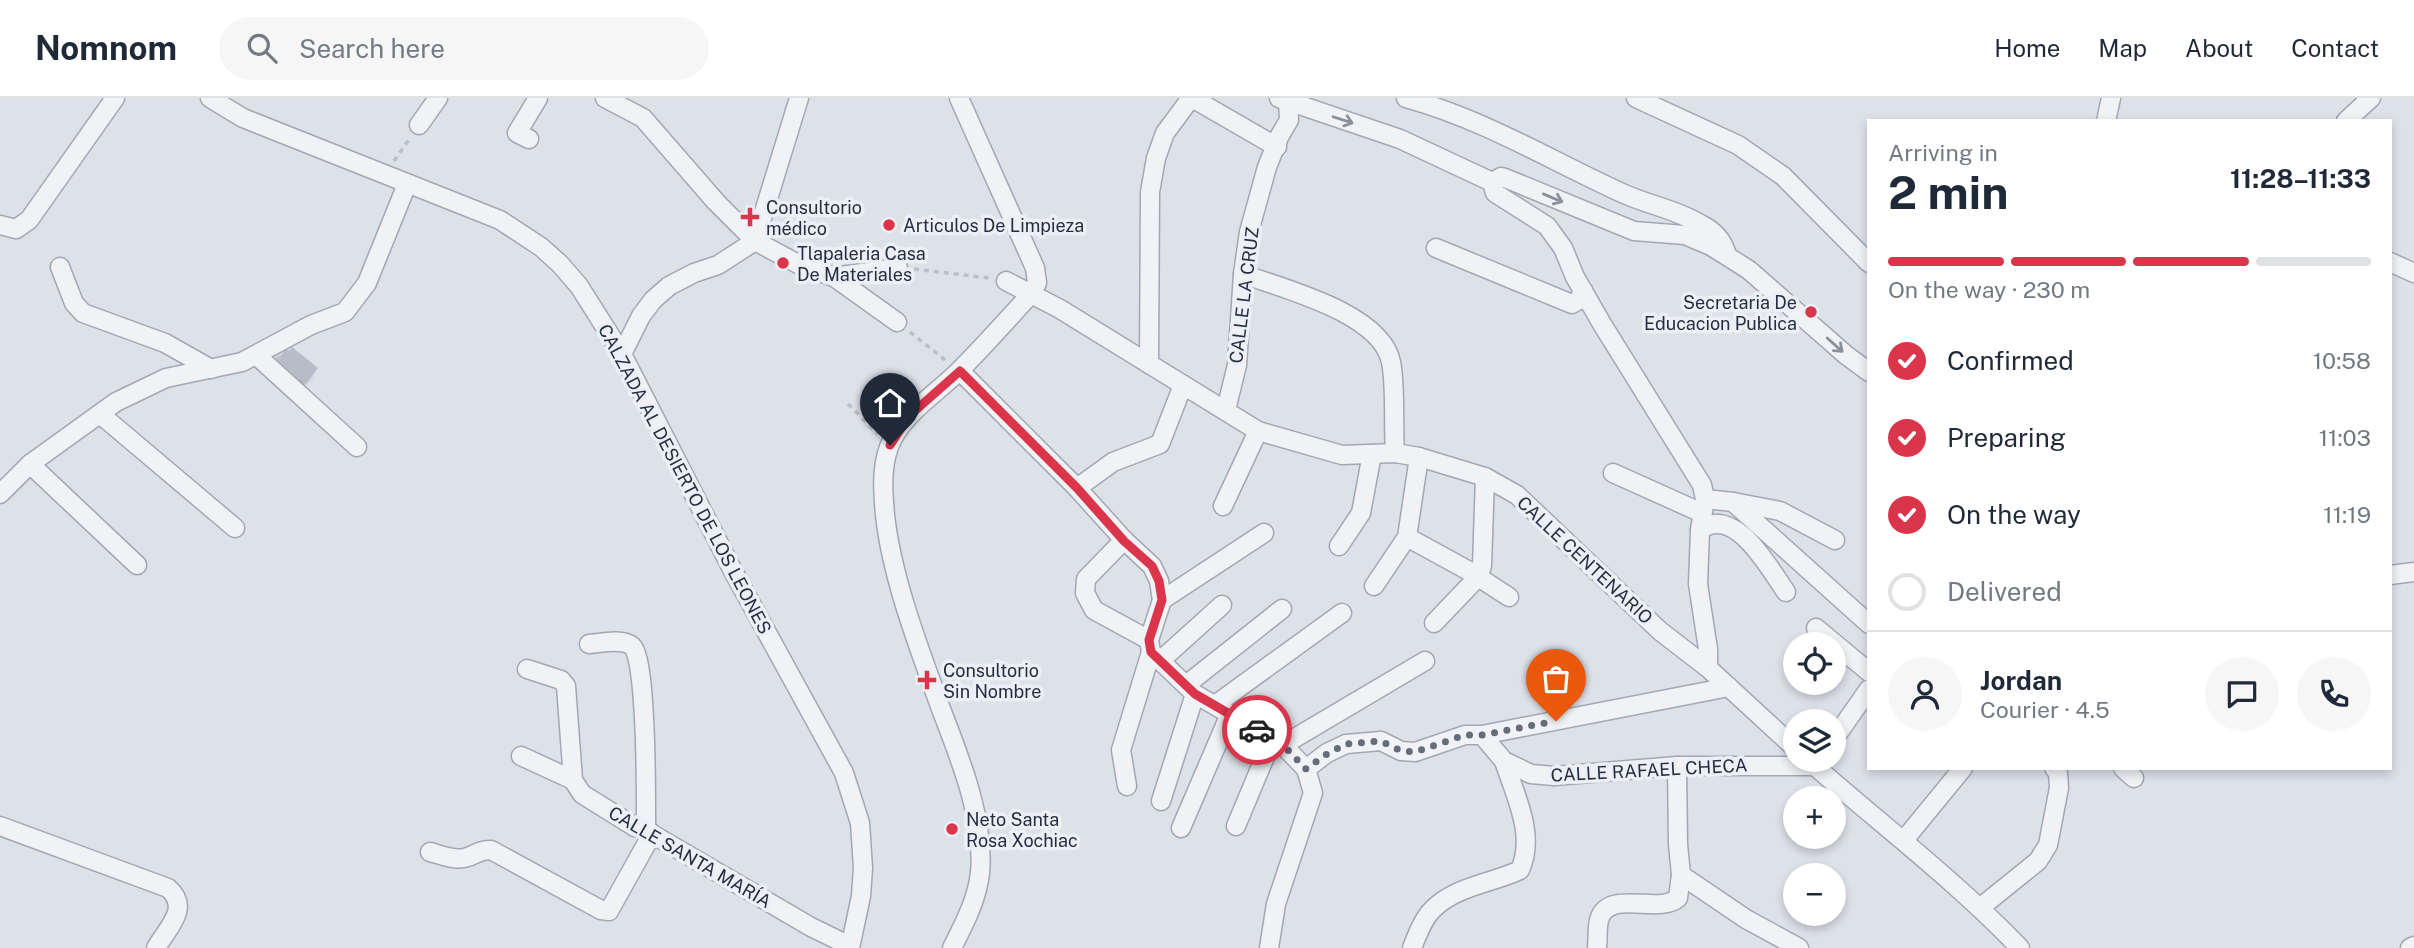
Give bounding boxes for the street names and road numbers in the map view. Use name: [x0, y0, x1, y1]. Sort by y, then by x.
street label: CALLE LA CRUZ: [1225, 225, 1263, 365]
street label: CALZADA AL DESIERTO DE LOS LEONES: [594, 321, 776, 637]
street label: CALLE CENTENARIO: [1513, 492, 1657, 628]
street label: CALLE RAFAEL CHECA: [1550, 754, 1748, 786]
street label: CALLE SANTA MARÍA: [605, 801, 776, 912]

